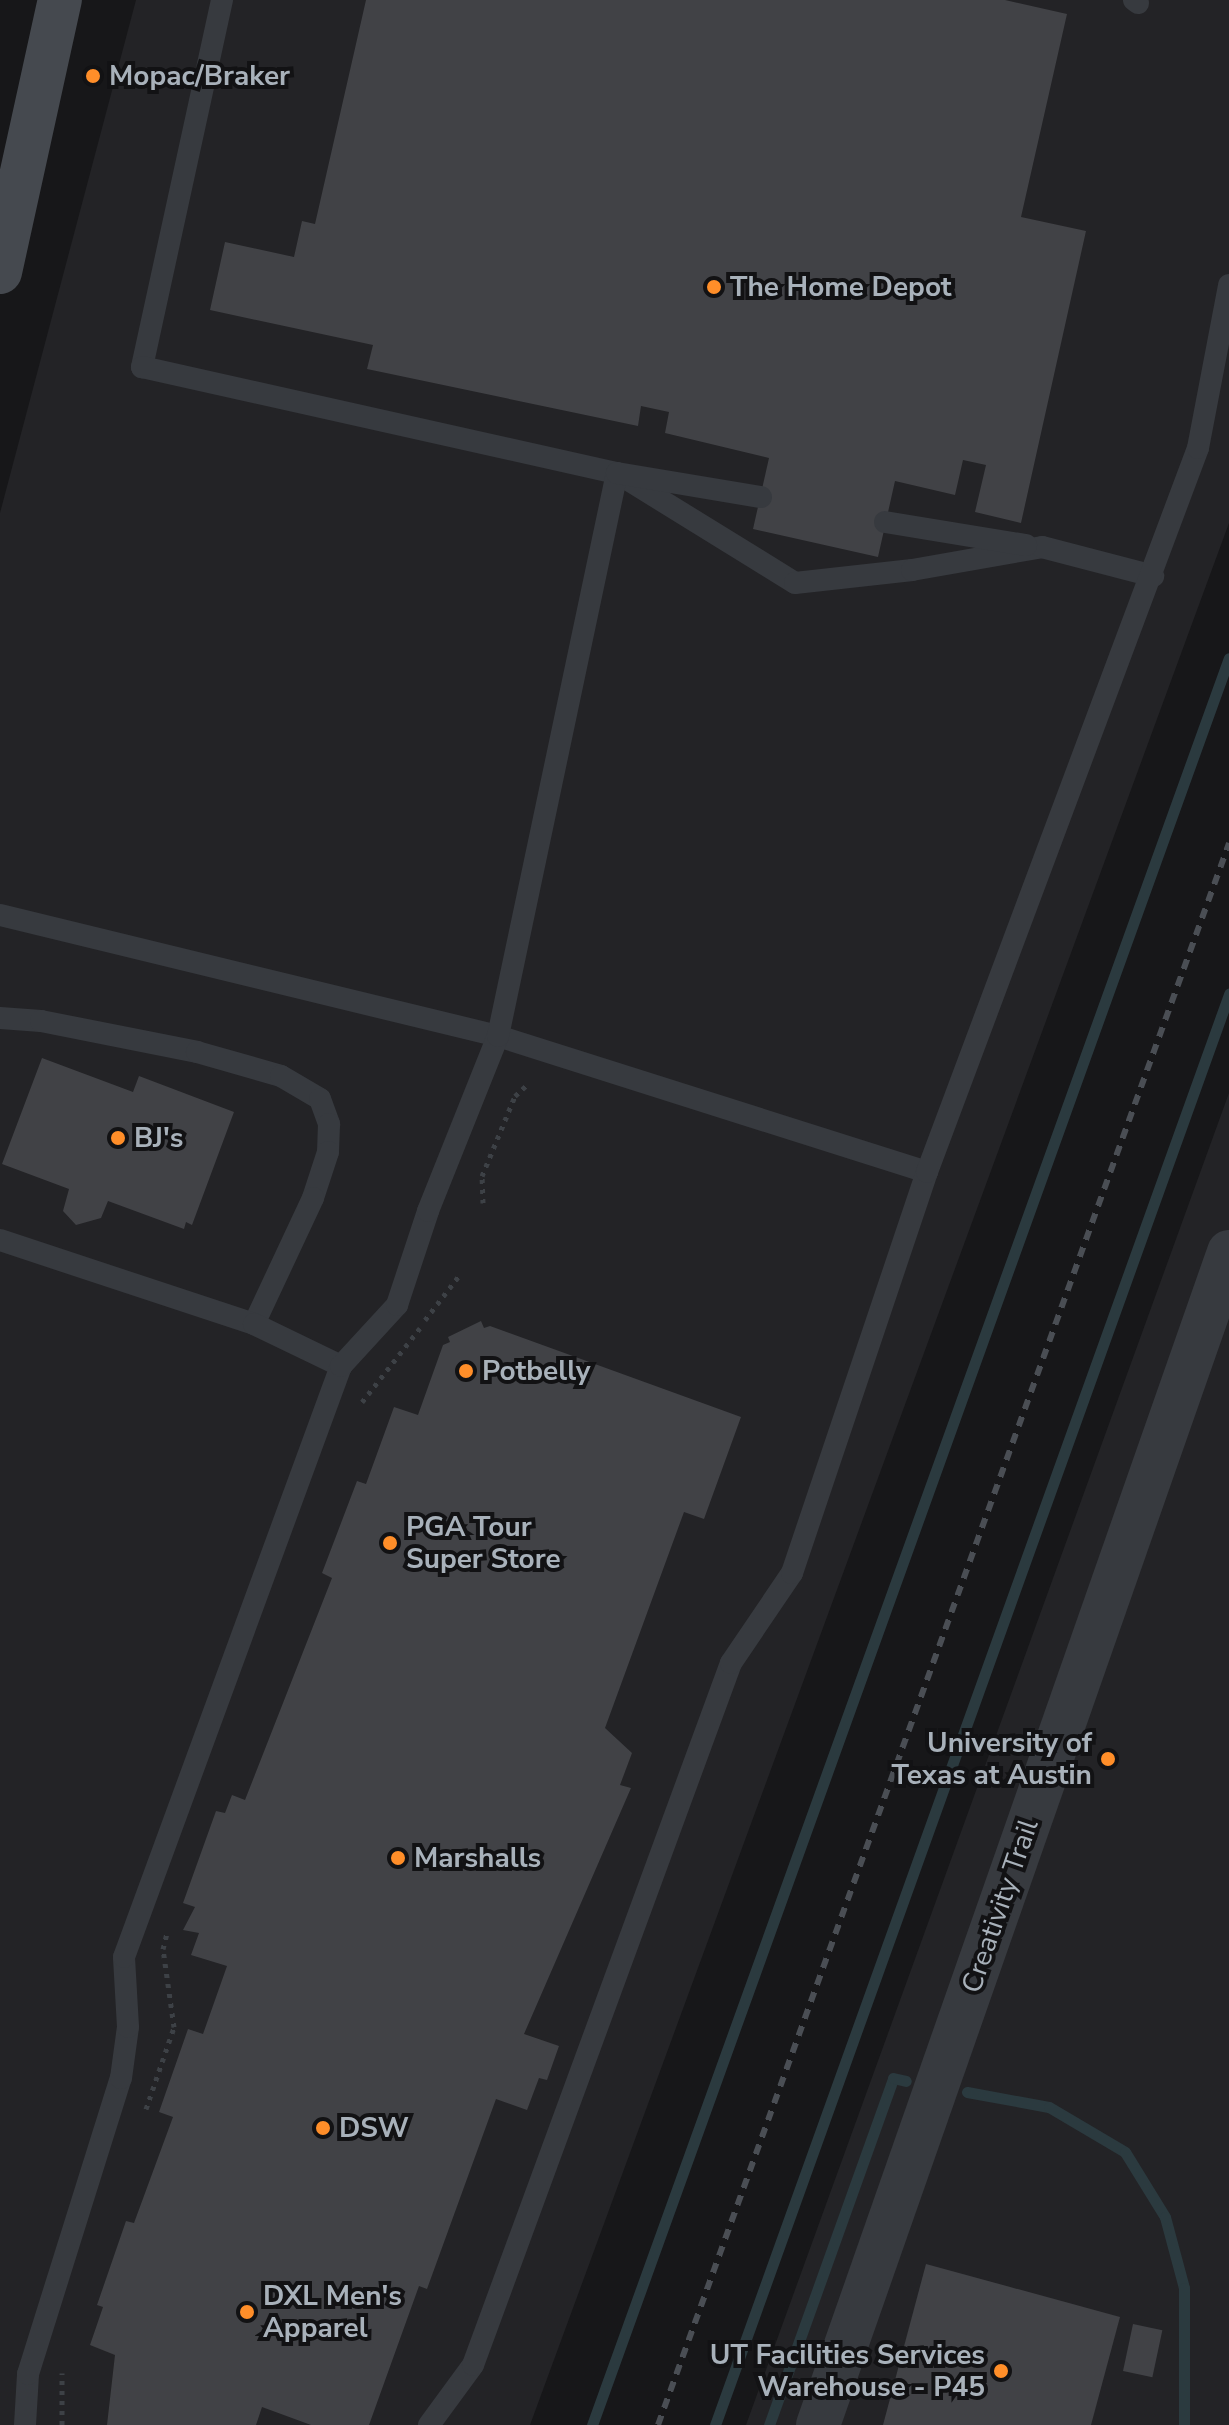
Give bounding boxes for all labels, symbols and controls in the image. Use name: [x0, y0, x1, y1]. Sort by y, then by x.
place label: Mopac/Braker: [109, 59, 290, 93]
marker: Mopac/Braker: [84, 67, 102, 85]
place label: The Home Depot: [730, 270, 952, 304]
marker: The Home Depot: [705, 278, 723, 296]
place label: BJ's: [134, 1121, 184, 1155]
marker: BJ's: [109, 1129, 127, 1147]
place label: Potbelly: [482, 1354, 590, 1388]
marker: Potbelly: [457, 1362, 475, 1380]
place label: PGA Tour Super Store: [406, 1510, 561, 1576]
marker: PGA Tour Super Store: [381, 1534, 399, 1552]
place label: University of Texas at Austin: [891, 1726, 1092, 1792]
marker: University of Texas at Austin: [1099, 1750, 1117, 1768]
street label: Creativity Trail: [955, 1815, 1045, 1997]
place label: Marshalls: [414, 1841, 541, 1875]
marker: Marshalls: [389, 1849, 407, 1867]
place label: DSW: [339, 2111, 409, 2145]
marker: DSW: [314, 2119, 332, 2137]
place label: DXL Men's Apparel: [263, 2279, 402, 2345]
marker: DXL Men's Apparel: [238, 2303, 256, 2321]
place label: UT Facilities Services Warehouse - P45: [710, 2338, 985, 2404]
marker: UT Facilities Services Warehouse - P45: [992, 2362, 1010, 2380]

